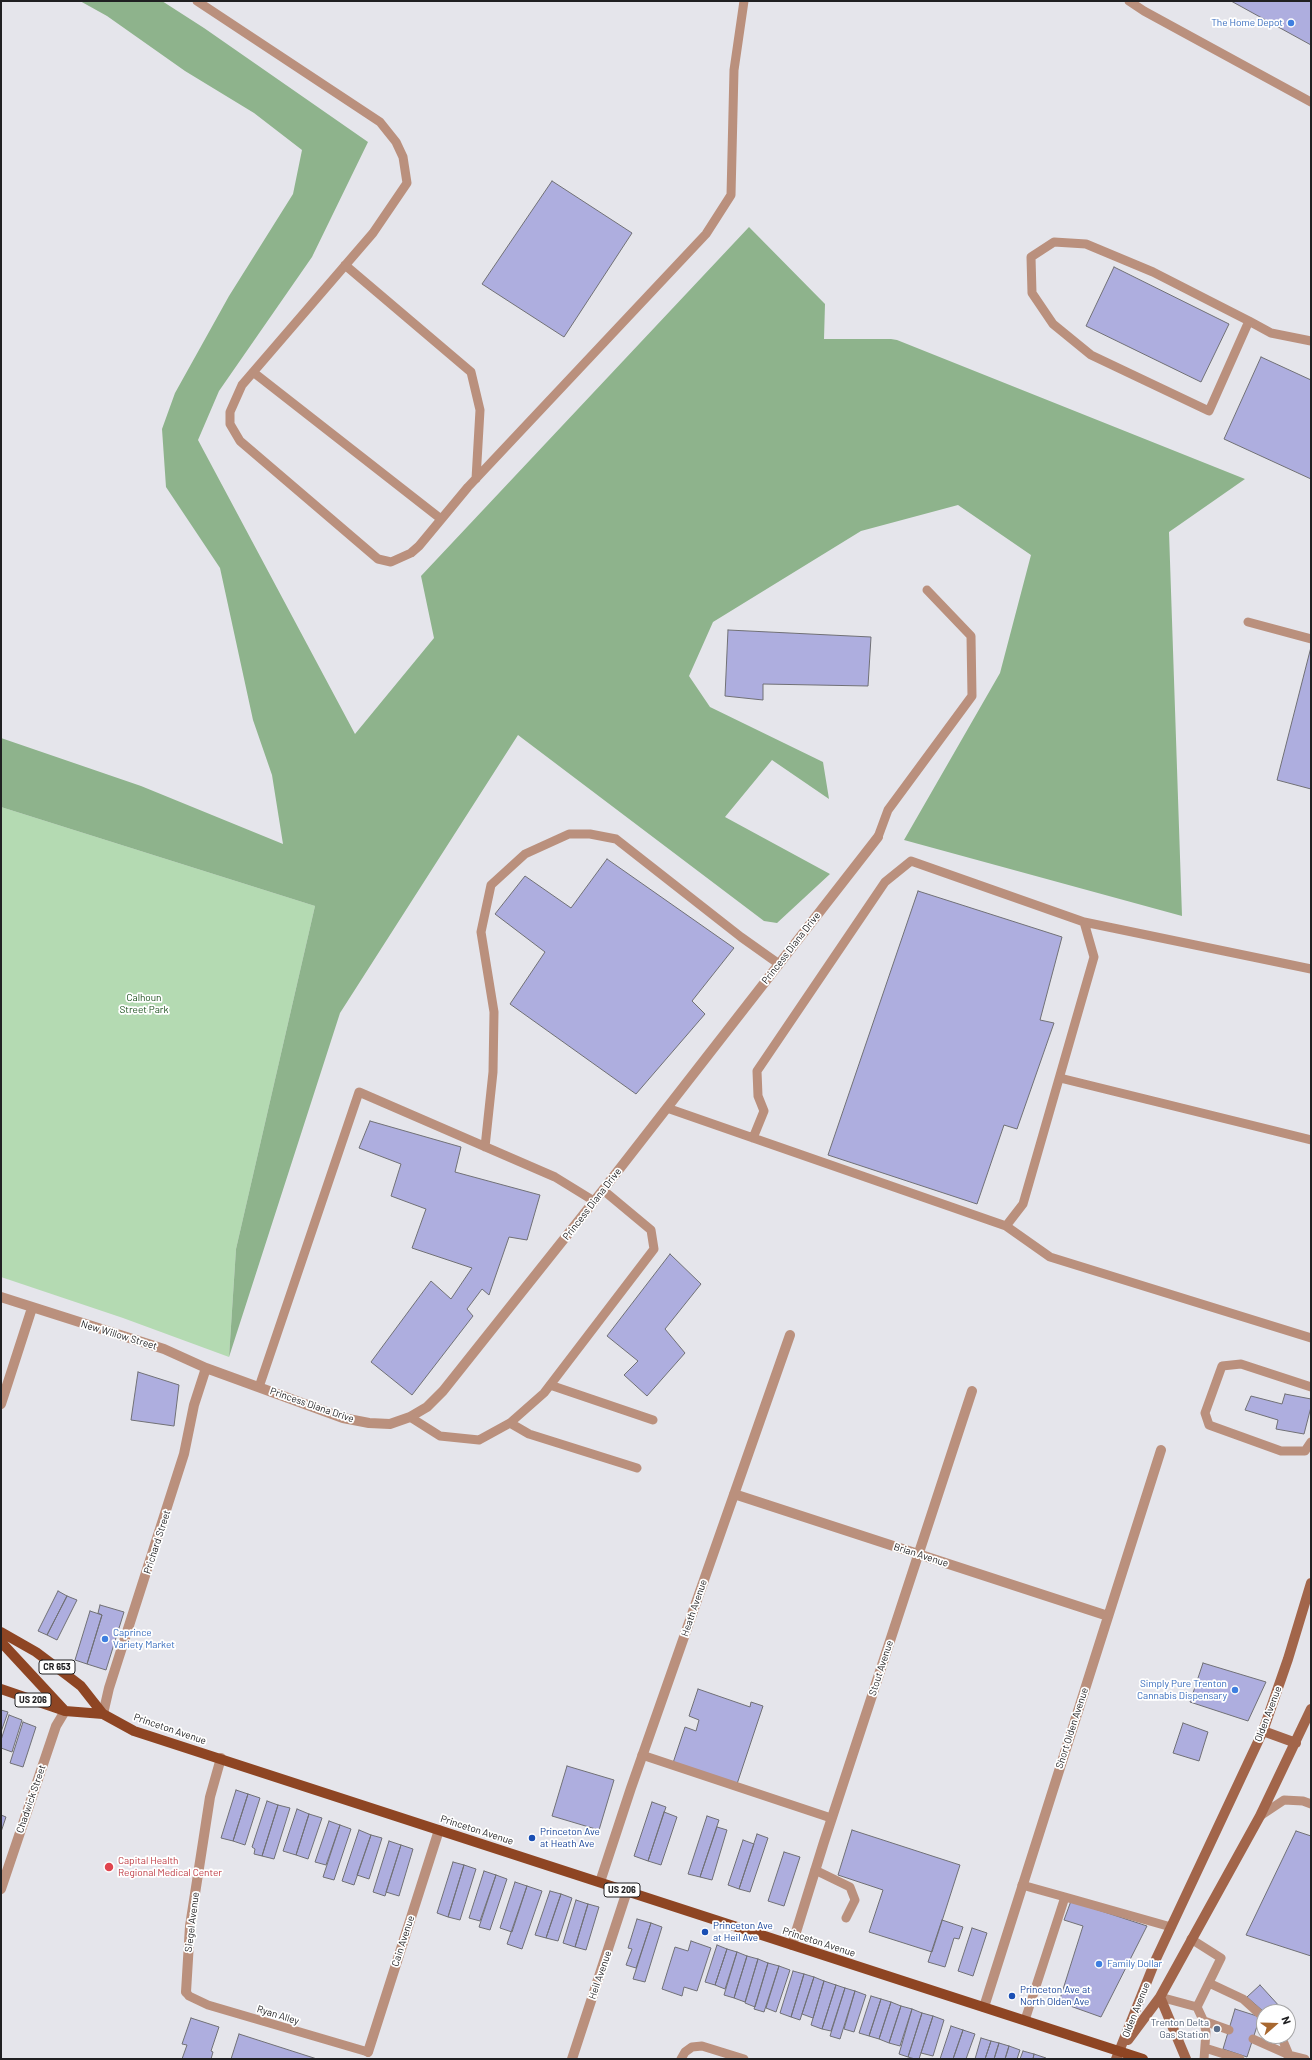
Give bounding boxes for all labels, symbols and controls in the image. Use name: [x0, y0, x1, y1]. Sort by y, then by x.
place label: The Home Depot: [1211, 17, 1283, 29]
marker: The Home Depot: [1286, 18, 1296, 28]
street label: Princess Diana Drive: [759, 910, 823, 986]
park label: Calhoun Street Park: [120, 992, 168, 1016]
street label: Princess Diana Drive: [560, 1166, 624, 1242]
street label: New Willow Street: [80, 1318, 158, 1352]
street label: Princess Diana Drive: [268, 1385, 356, 1425]
street label: Prichard Street: [141, 1509, 173, 1575]
street label: Brian Avenue: [892, 1541, 950, 1569]
street label: Heath Avenue: [679, 1578, 709, 1638]
place label: Caprince Variety Market: [113, 1627, 175, 1650]
marker: Caprince Variety Market: [100, 1634, 110, 1644]
street label: Stout Avenue: [866, 1639, 896, 1697]
road number: CR 653: [39, 1660, 75, 1674]
place label: Simply Pure Trenton Cannabis Dispensary: [1137, 1678, 1227, 1702]
marker: Simply Pure Trenton Cannabis Dispensary: [1230, 1685, 1240, 1695]
street label: Olden Avenue: [1252, 1685, 1284, 1743]
street label: Short Olden Avenue: [1053, 1686, 1091, 1770]
road number: US 206: [15, 1693, 51, 1707]
street label: Princeton Avenue: [132, 1711, 208, 1747]
street label: Chadwick Street: [14, 1763, 48, 1835]
street label: Princeton Avenue: [439, 1813, 515, 1847]
place label: Princeton Ave at Heath Ave: [540, 1826, 600, 1850]
marker: Princeton Ave at Heath Ave: [527, 1833, 537, 1843]
place label: Capital Health Regional Medical Center: [118, 1855, 222, 1878]
marker: Capital Health Regional Medical Center: [103, 1861, 115, 1873]
road number: US 206: [604, 1883, 640, 1897]
street label: Siegel Avenue: [182, 1891, 202, 1953]
street label: Cain Avenue: [389, 1914, 417, 1968]
place label: Princeton Ave at Heil Ave: [713, 1920, 773, 1944]
street label: Princeton Avenue: [781, 1925, 857, 1959]
marker: Princeton Ave at Heil Ave: [700, 1927, 710, 1937]
street label: Heil Avenue: [586, 1949, 614, 2001]
place label: Family Dollar: [1107, 1958, 1162, 1970]
marker: Family Dollar: [1094, 1959, 1104, 1969]
street label: Olden Avenue: [1119, 1981, 1153, 2039]
place label: Princeton Ave at North Olden Ave: [1020, 1984, 1091, 2008]
marker: Princeton Ave at North Olden Ave: [1007, 1991, 1017, 2001]
street label: Ryan Alley: [255, 2003, 301, 2027]
north arrow: [1256, 2004, 1296, 2044]
text: N: [1279, 2014, 1294, 2026]
place label: Trenton Delta Gas Station: [1151, 2017, 1209, 2040]
marker: Trenton Delta Gas Station: [1212, 2024, 1222, 2034]

